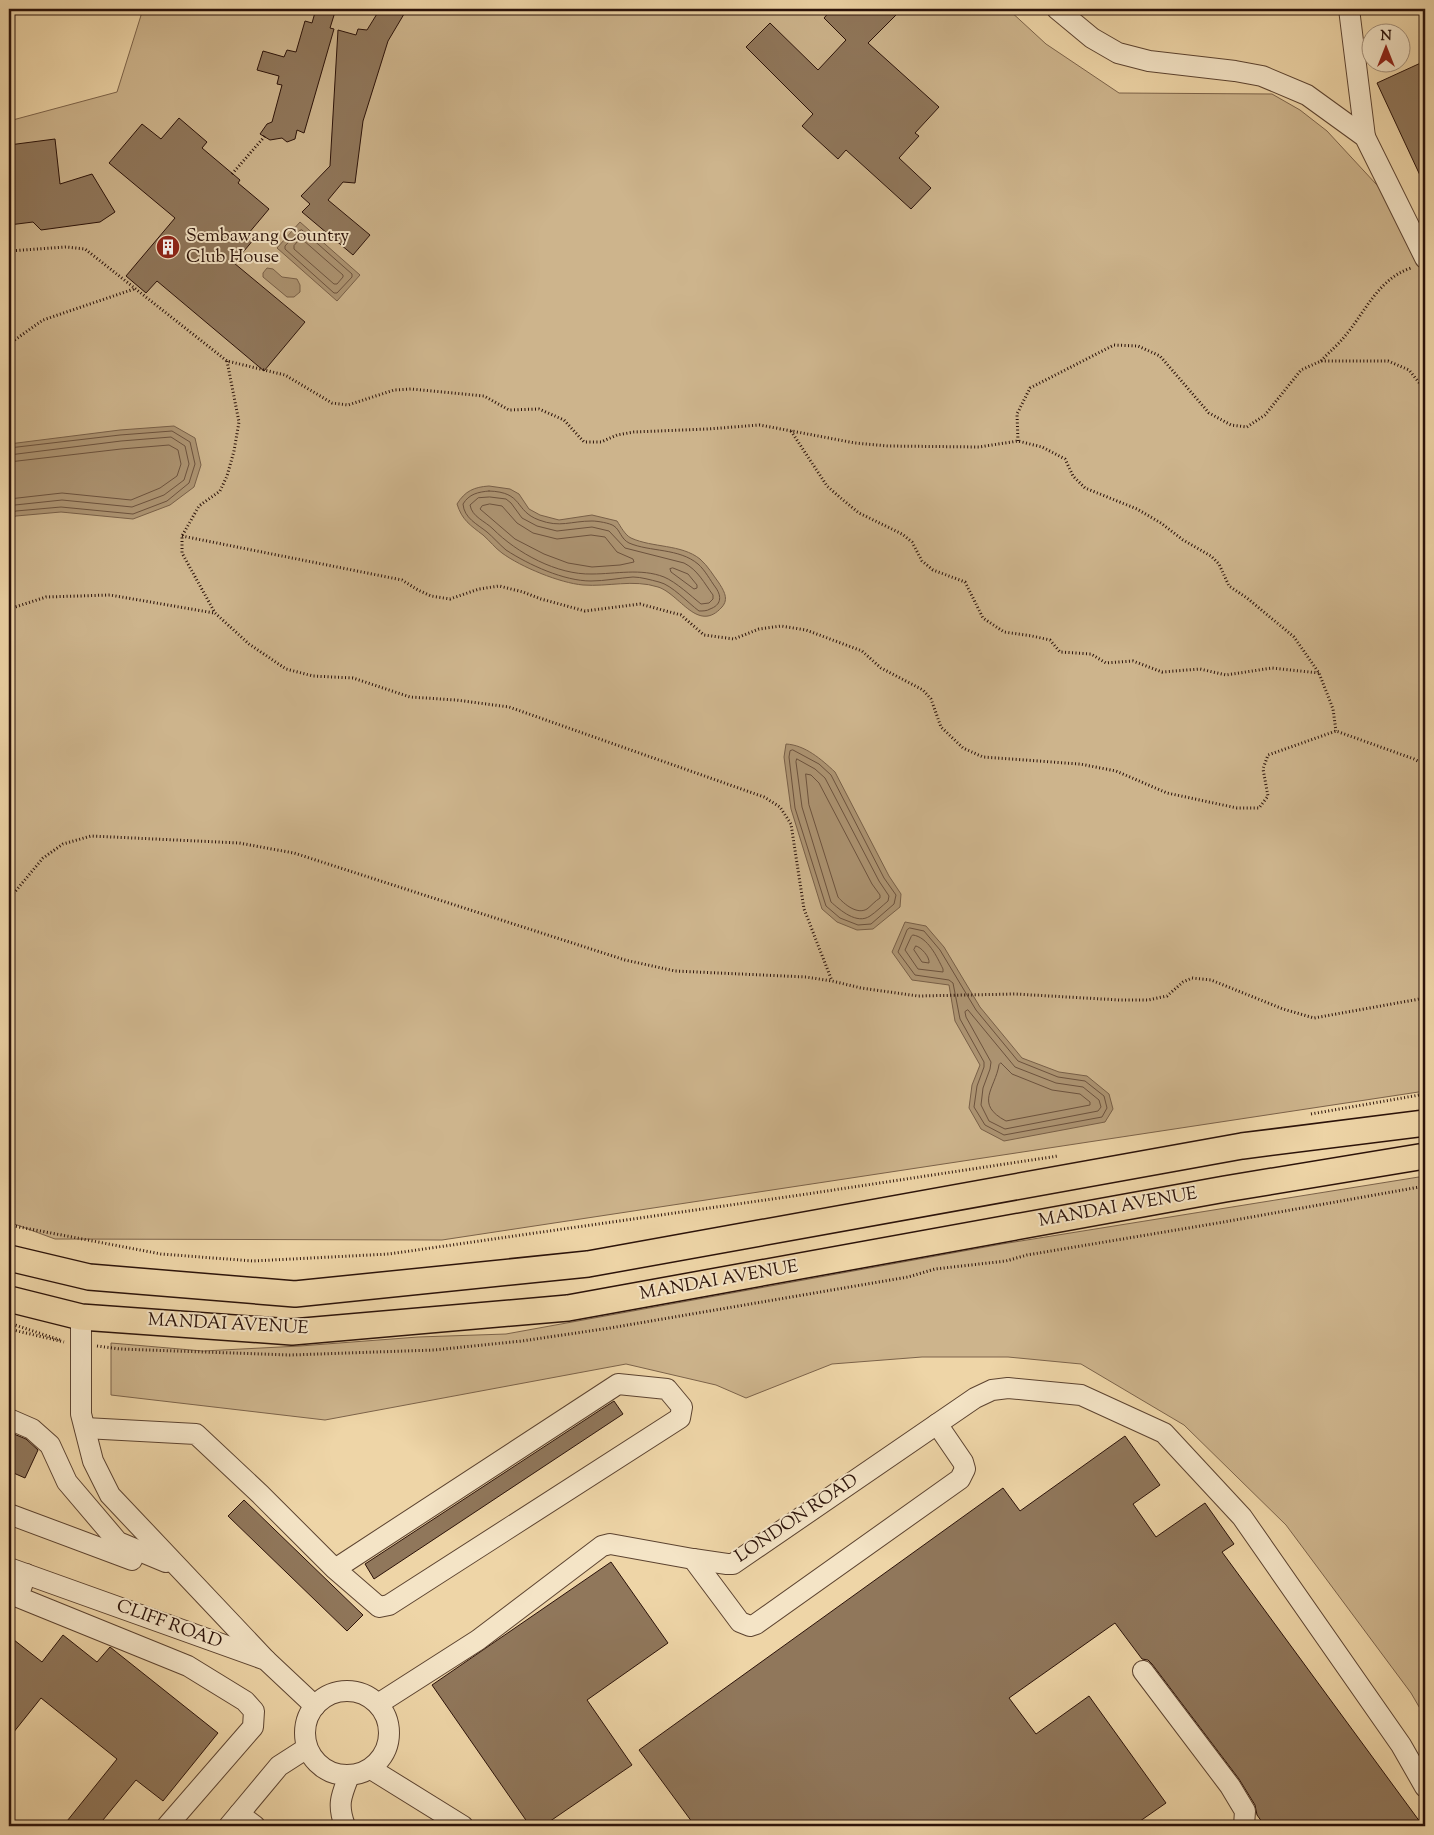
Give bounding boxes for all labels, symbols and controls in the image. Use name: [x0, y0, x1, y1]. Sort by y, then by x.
north arrow: [1362, 22, 1412, 72]
text: N: [1380, 27, 1392, 47]
place label: Sembawang Country Club House: [186, 224, 349, 271]
building icon: Sembawang Country Club House: [155, 234, 181, 260]
street label: MANDAI AVENUE: [1037, 1181, 1199, 1235]
street label: MANDAI AVENUE: [638, 1254, 800, 1308]
street label: MANDAI AVENUE: [147, 1308, 309, 1342]
street label: LONDON ROAD: [730, 1468, 864, 1570]
street label: CLIFF ROAD: [112, 1594, 226, 1656]

